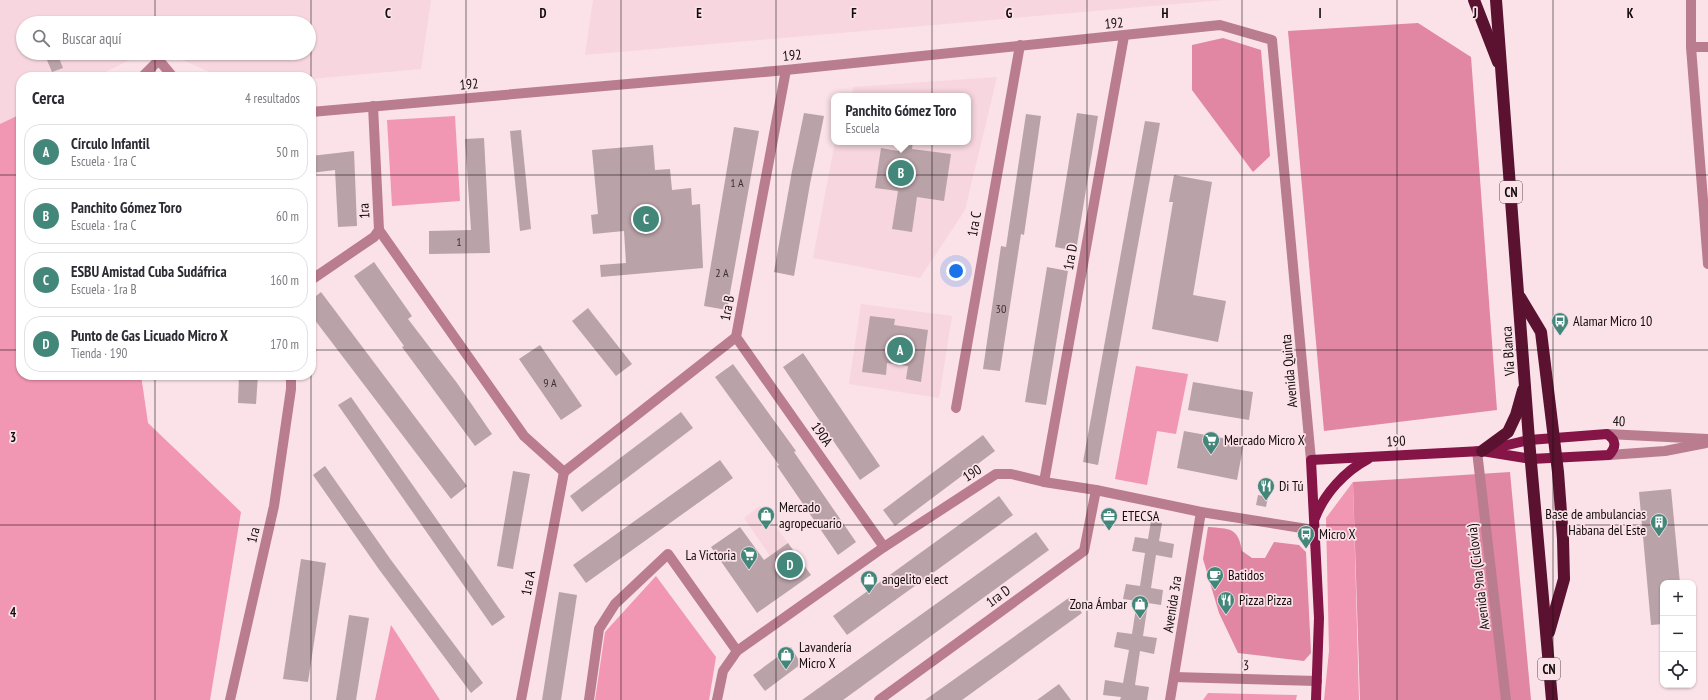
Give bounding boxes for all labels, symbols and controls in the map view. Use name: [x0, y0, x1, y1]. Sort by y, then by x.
text: C: [385, 5, 391, 22]
text: D: [540, 5, 547, 22]
text: E: [696, 5, 702, 22]
text: F: [851, 5, 857, 22]
text: G: [1006, 5, 1013, 22]
text: H: [1162, 5, 1169, 22]
text: I: [1318, 5, 1322, 22]
text: J: [1472, 5, 1477, 22]
text: K: [1627, 5, 1634, 22]
street label: 192: [1104, 13, 1124, 33]
search box: [16, 16, 316, 60]
icon: search: [30, 27, 52, 49]
text: Buscar aquí: [62, 29, 122, 48]
street label: 192: [782, 45, 802, 65]
street label: 192: [459, 74, 479, 94]
text: Cerca: [32, 87, 65, 109]
text: 4 resultados: [245, 90, 300, 107]
popup: [831, 93, 971, 145]
text: Panchito Gómez Toro: [846, 101, 956, 120]
text: Escuela: [846, 120, 879, 137]
text: Círculo Infantil: [71, 134, 150, 153]
text: A: [43, 144, 49, 161]
text: 50 m: [276, 144, 299, 161]
text: Escuela · 1ra C: [71, 153, 136, 170]
pin: B: [888, 158, 914, 188]
house number: 1 A: [730, 175, 744, 190]
road number: CN: [1500, 181, 1522, 203]
text: Panchito Gómez Toro: [71, 198, 182, 217]
street label: 1ra: [355, 203, 373, 219]
pin: C: [633, 204, 659, 234]
text: B: [43, 208, 49, 225]
text: 60 m: [276, 208, 299, 225]
street label: 1ra C: [963, 209, 985, 238]
text: Escuela · 1ra C: [71, 217, 136, 234]
house number: 1: [456, 234, 462, 249]
street label: 1ra D: [1059, 243, 1081, 271]
your location: [946, 261, 966, 281]
text: ESBU Amistad Cuba Sudáfrica: [71, 262, 227, 281]
house number: 2 A: [715, 265, 729, 280]
text: C: [43, 272, 49, 289]
text: 160 m: [270, 272, 299, 289]
text: Escuela · 1ra B: [71, 281, 137, 298]
street label: 1ra B: [716, 294, 738, 322]
house number: 30: [996, 301, 1006, 316]
bus stop icon: Alamar Micro 10: [1550, 311, 1570, 336]
place label: Alamar Micro 10: [1573, 312, 1652, 330]
text: Punto de Gas Licuado Micro X: [71, 326, 228, 345]
street label: Vía Blanca: [1497, 326, 1519, 377]
street label: Avenida Quinta: [1277, 334, 1301, 408]
pin: A: [887, 335, 913, 365]
text: D: [43, 336, 49, 353]
text: 170 m: [270, 336, 299, 353]
text: Tienda · 190: [71, 345, 127, 362]
house number: 9 A: [543, 375, 557, 390]
street label: 40: [1612, 412, 1626, 430]
street label: 190A: [807, 418, 837, 450]
text: 3: [10, 429, 16, 446]
supermarket icon: Mercado Micro X: [1201, 430, 1221, 455]
place label: Mercado Micro X: [1224, 431, 1305, 449]
street label: 190: [1386, 432, 1406, 450]
street label: 190: [959, 460, 985, 486]
restaurant icon: Di Tú: [1256, 476, 1276, 501]
place label: Di Tú: [1279, 477, 1304, 495]
place label: Mercado agropecuario: [779, 498, 842, 532]
shop icon: Mercado agropecuario: [756, 505, 776, 530]
place label: Base de ambulancias Habana del Este: [1545, 505, 1646, 539]
office icon: ETECSA: [1099, 506, 1119, 531]
place label: ETECSA: [1122, 507, 1160, 525]
building icon: Base de ambulancias Habana del Este: [1649, 512, 1669, 537]
street label: Avenida 9na (Ciclovía): [1462, 522, 1493, 631]
bus stop icon: Micro X: [1296, 524, 1316, 549]
street label: 1ra: [242, 525, 264, 545]
place label: Micro X: [1319, 525, 1355, 543]
supermarket icon: La Victoria: [739, 545, 759, 570]
place label: La Victoria: [685, 546, 736, 564]
pin: D: [777, 550, 803, 580]
cafe icon: Batidos: [1205, 565, 1225, 590]
place label: Batidos: [1228, 566, 1264, 584]
street label: 1ra A: [517, 569, 539, 597]
shop icon: angelito elect: [859, 569, 879, 594]
place label: angelito elect: [882, 570, 948, 588]
street label: Avenida 3ra: [1159, 574, 1185, 634]
map controls: [1660, 580, 1696, 688]
button: +: [1660, 580, 1696, 616]
street label: 1ra D: [982, 581, 1014, 611]
restaurant icon: Pizza Pizza: [1216, 590, 1236, 615]
place label: Pizza Pizza: [1239, 591, 1292, 609]
shop icon: Zona Ámbar: [1130, 594, 1150, 619]
place label: Zona Ámbar: [1070, 595, 1127, 613]
text: 4: [10, 604, 17, 621]
button: −: [1660, 616, 1696, 652]
place label: Lavandería Micro X: [799, 638, 852, 672]
shop icon: Lavandería Micro X: [776, 645, 796, 670]
button: locate: [1660, 652, 1696, 688]
street label: 3: [1243, 656, 1249, 674]
road number: CN: [1538, 658, 1560, 680]

